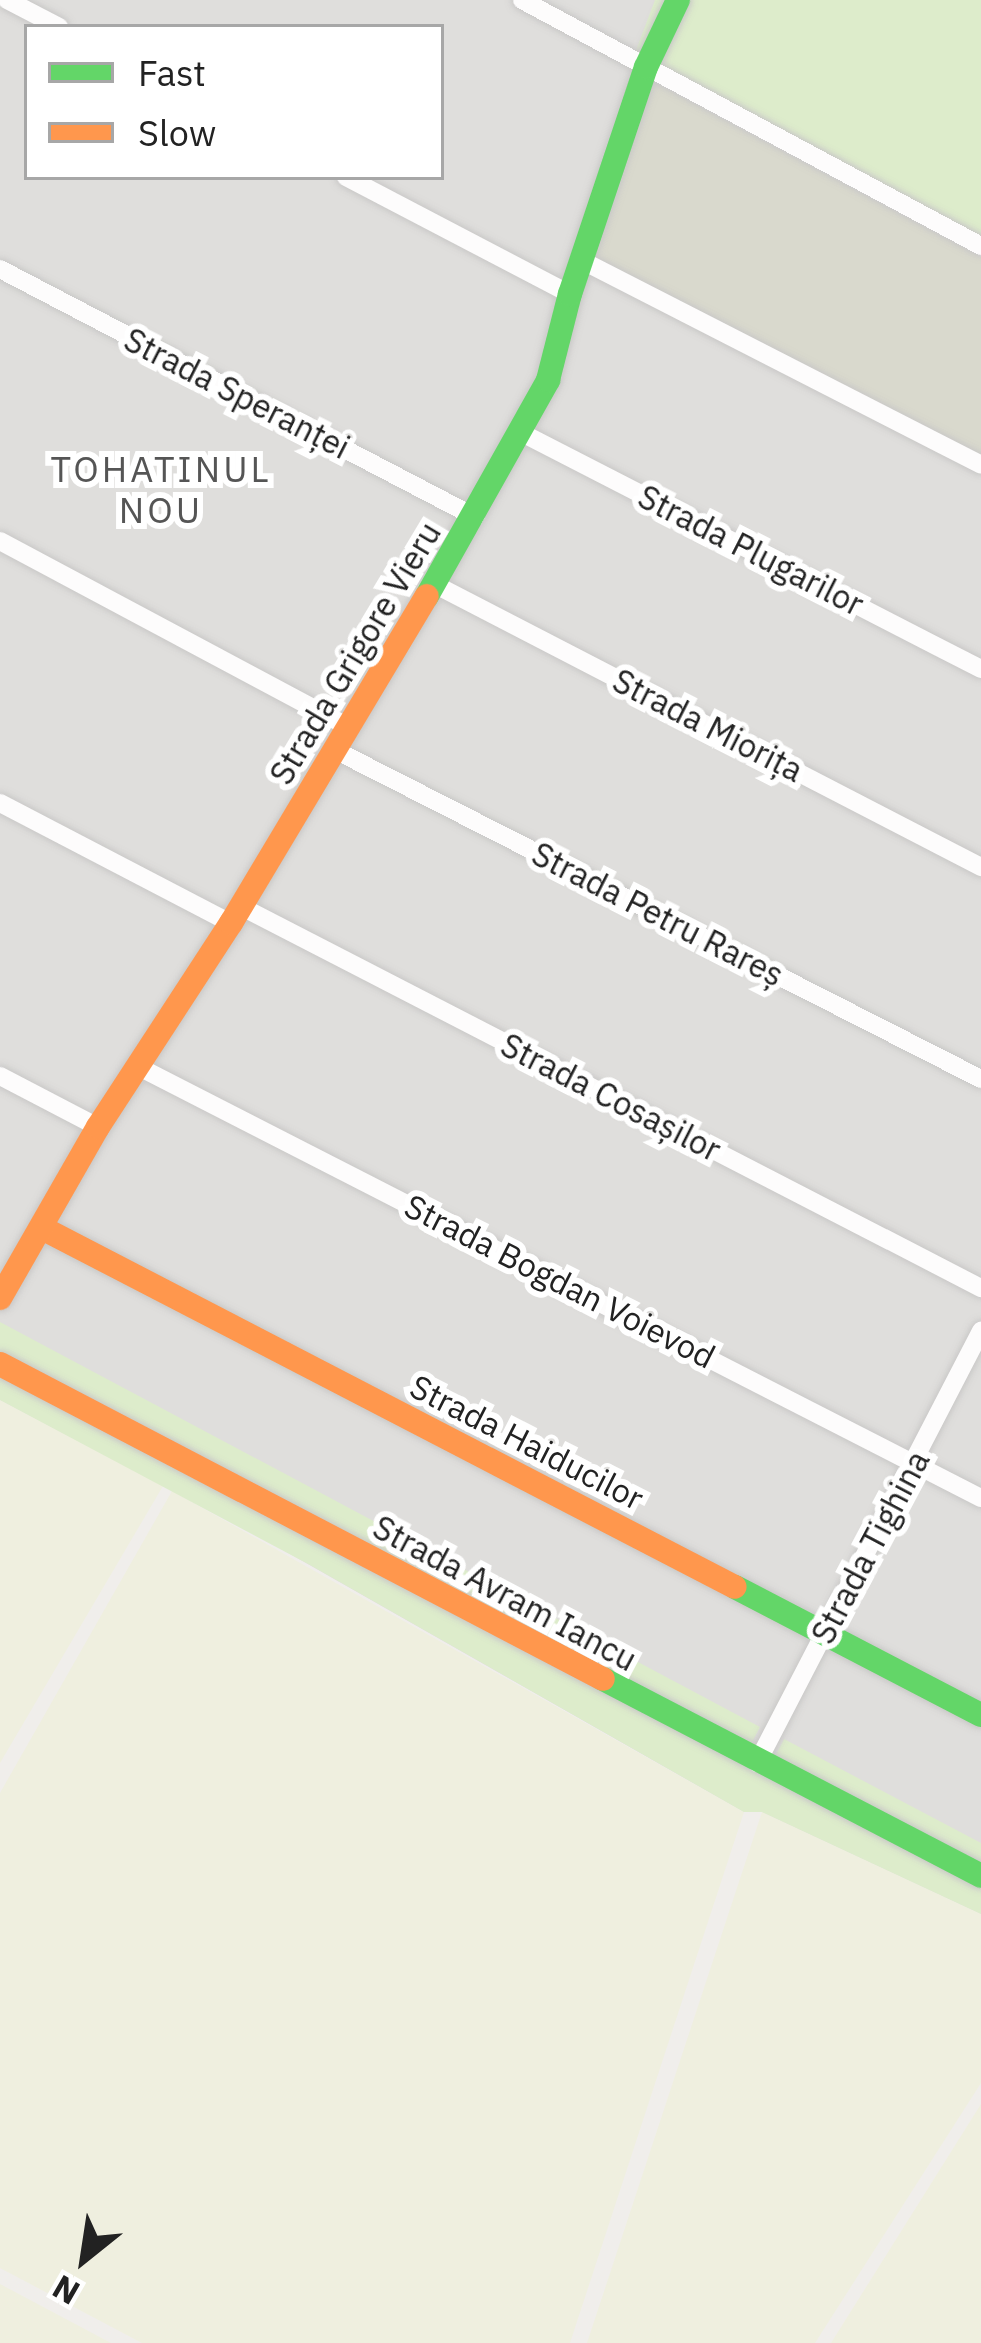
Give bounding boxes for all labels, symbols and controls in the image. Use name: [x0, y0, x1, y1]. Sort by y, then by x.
legend: [24, 24, 444, 180]
text: Fast: [138, 49, 206, 96]
text: Slow: [138, 109, 216, 156]
street label: Strada Speranței: [118, 319, 356, 467]
district label: TOHATINUL NOU: [50, 446, 272, 531]
street label: Strada Plugarilor: [632, 476, 870, 624]
street label: Strada Grigore Vieru: [261, 515, 449, 791]
street label: Strada Miorița: [606, 660, 810, 790]
street label: Strada Petru Rareș: [526, 833, 790, 995]
street label: Strada Cosașilor: [494, 1025, 728, 1169]
street label: Strada Bogdan Voievod: [398, 1186, 722, 1376]
street label: Strada Haiducilor: [404, 1366, 650, 1518]
street label: Strada Tighina: [803, 1444, 937, 1650]
street label: Strada Avram Iancu: [366, 1507, 644, 1679]
north arrow: [24, 2199, 144, 2319]
text: N: [45, 2266, 87, 2315]

